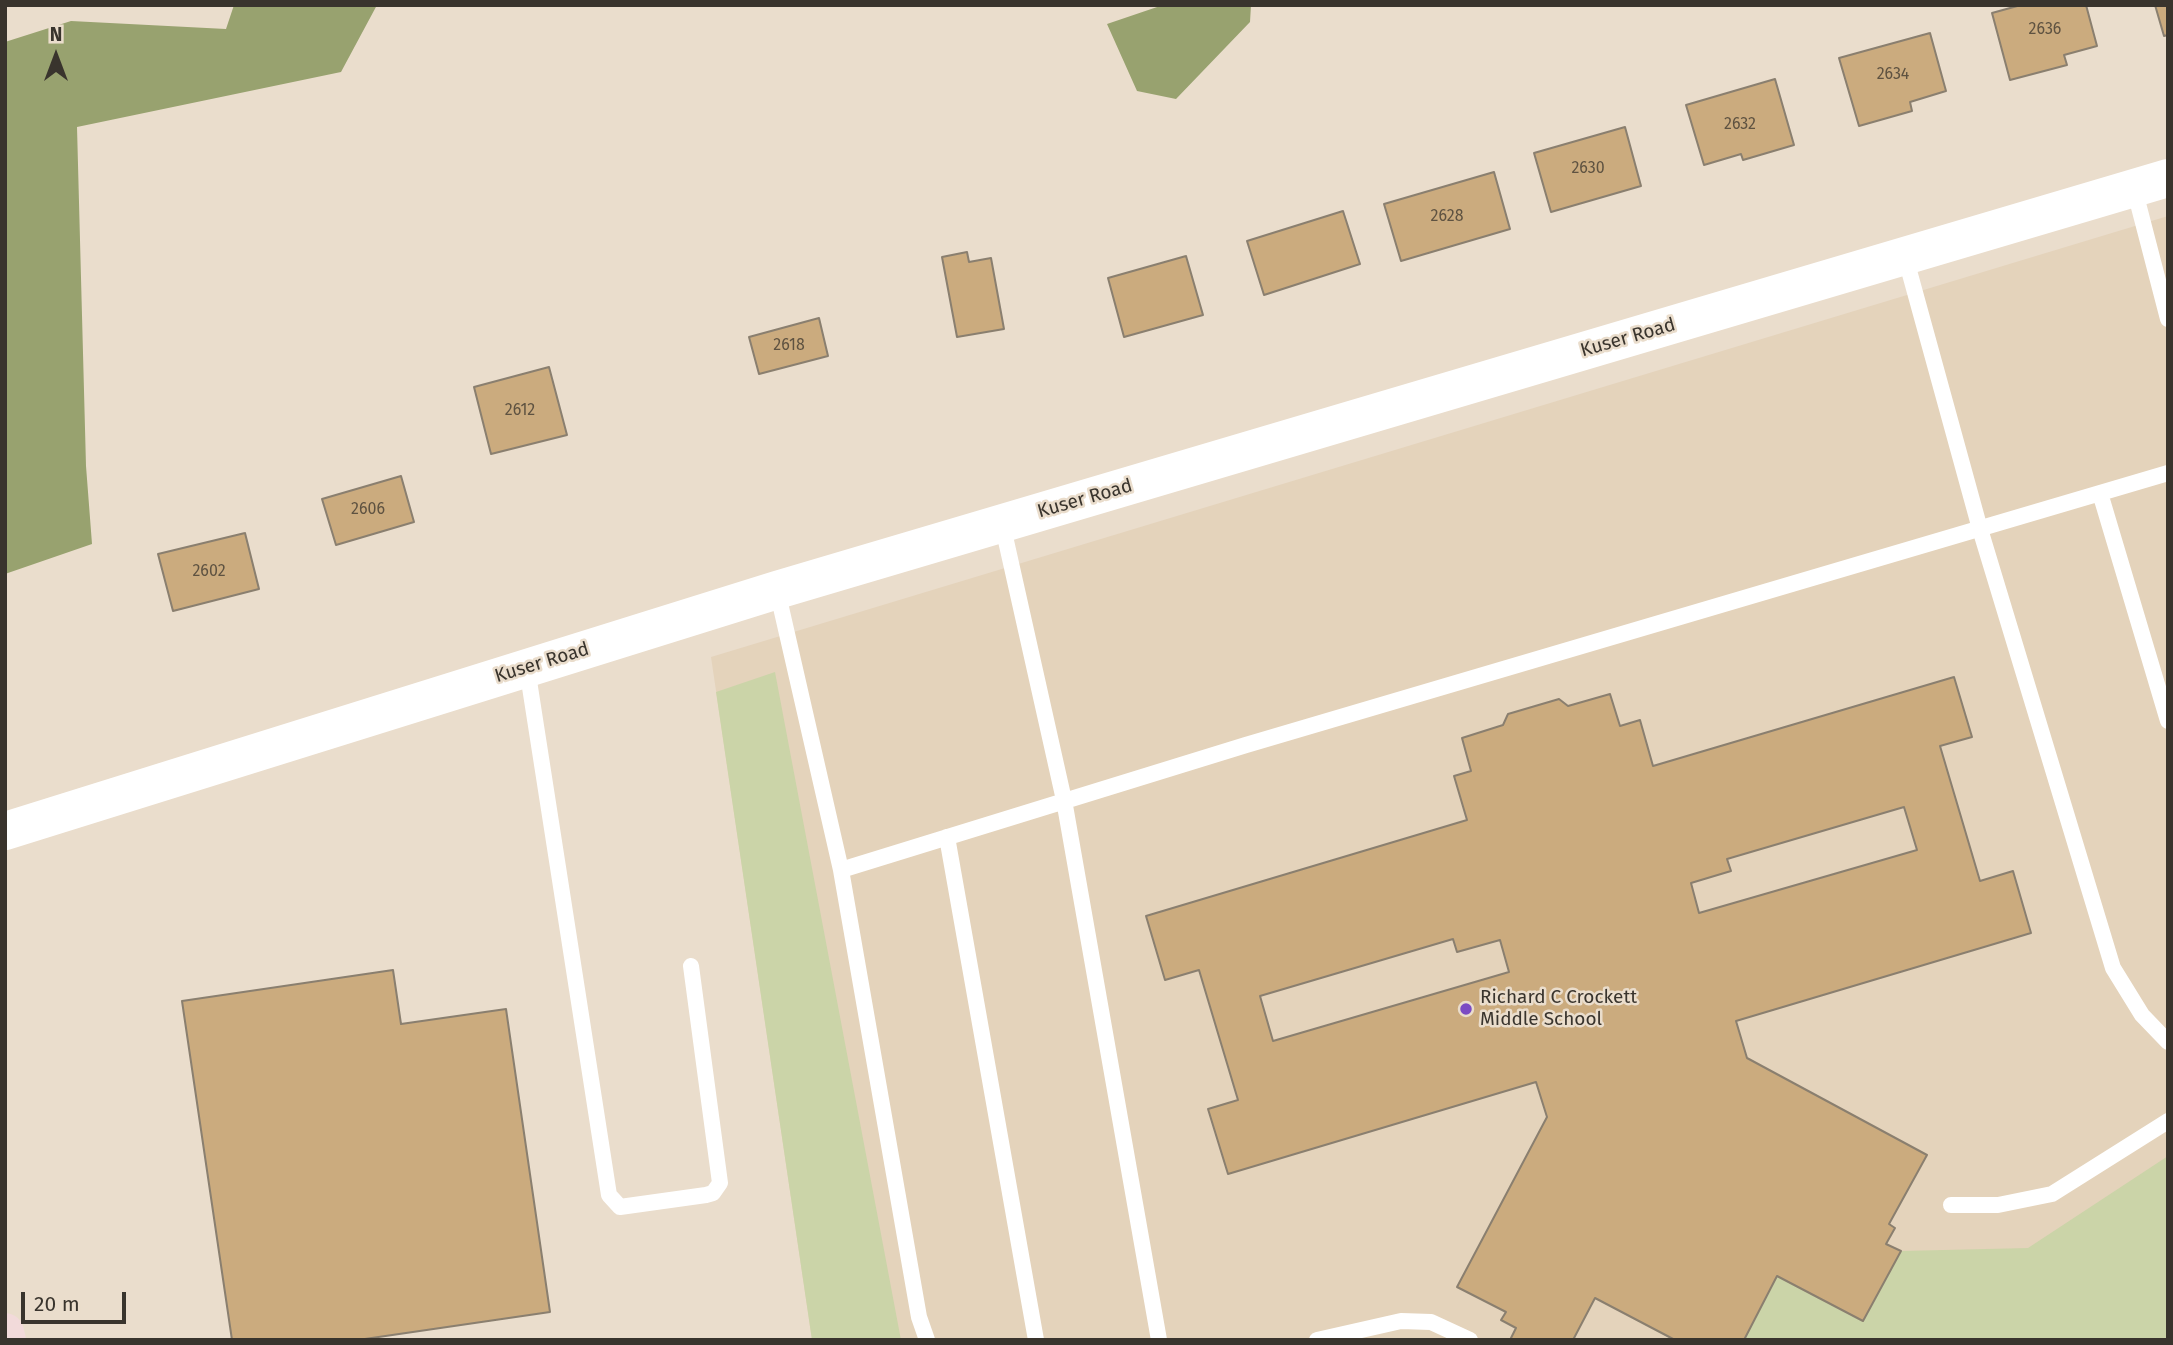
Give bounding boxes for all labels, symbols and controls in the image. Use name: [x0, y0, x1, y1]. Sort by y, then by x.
house number: 2636: [2029, 20, 2061, 40]
north arrow: [21, 21, 91, 91]
text: N: [50, 23, 62, 46]
house number: 2634: [1877, 65, 1909, 85]
house number: 2632: [1724, 115, 1756, 135]
house number: 2630: [1571, 159, 1605, 179]
house number: 2628: [1431, 207, 1463, 227]
street label: Kuser Road: [1578, 314, 1678, 362]
house number: 2618: [773, 336, 805, 356]
house number: 2612: [505, 401, 535, 421]
street label: Kuser Road: [1035, 475, 1135, 523]
house number: 2606: [351, 500, 385, 520]
house number: 2602: [192, 562, 226, 582]
street label: Kuser Road: [492, 638, 592, 688]
place label: Richard C Crockett Middle School: [1480, 987, 1637, 1031]
marker: Richard C Crockett Middle School: [1458, 1001, 1474, 1017]
scale bar: [24, 1278, 130, 1322]
text: 20 m: [34, 1291, 80, 1317]

